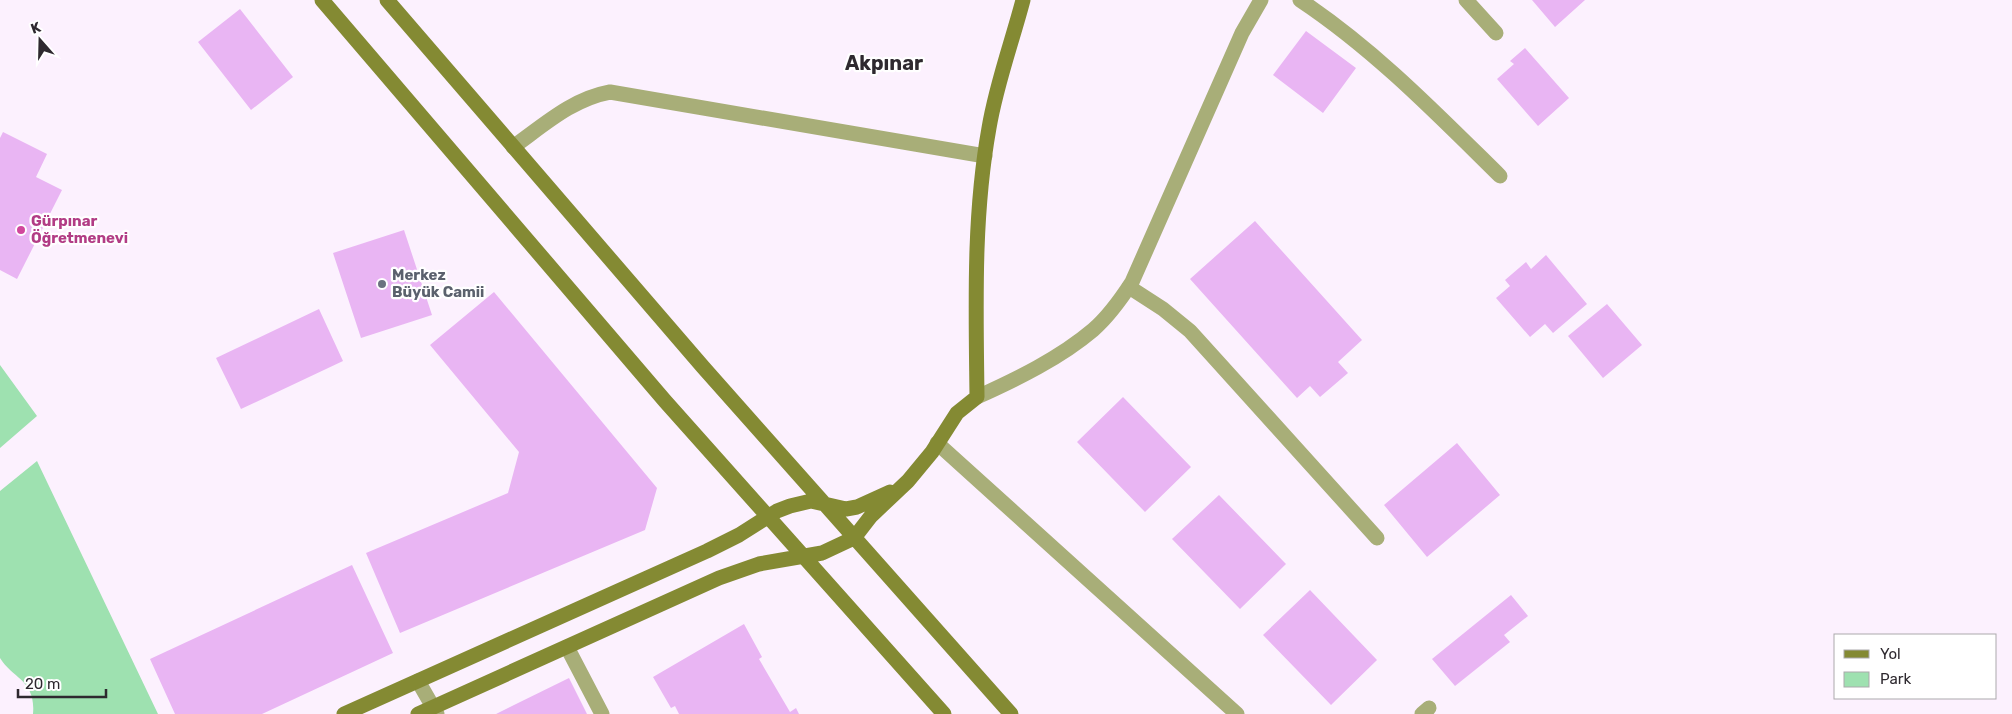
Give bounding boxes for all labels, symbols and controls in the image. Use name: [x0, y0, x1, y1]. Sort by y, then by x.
north arrow: [15, 15, 65, 65]
text: K: [28, 18, 44, 38]
district label: Akpınar: [845, 51, 923, 75]
place label: Gürpınar Öğretmenevi: [31, 212, 128, 247]
marker: Gürpınar Öğretmenevi: [15, 224, 27, 236]
place label: Merkez Büyük Camii: [392, 266, 484, 301]
marker: Merkez Büyük Camii: [376, 278, 388, 290]
legend: [1834, 634, 1997, 699]
text: Yol: [1880, 645, 1901, 663]
scale bar: [18, 666, 105, 698]
text: Park: [1880, 670, 1911, 688]
text: 20 m: [25, 675, 60, 693]

